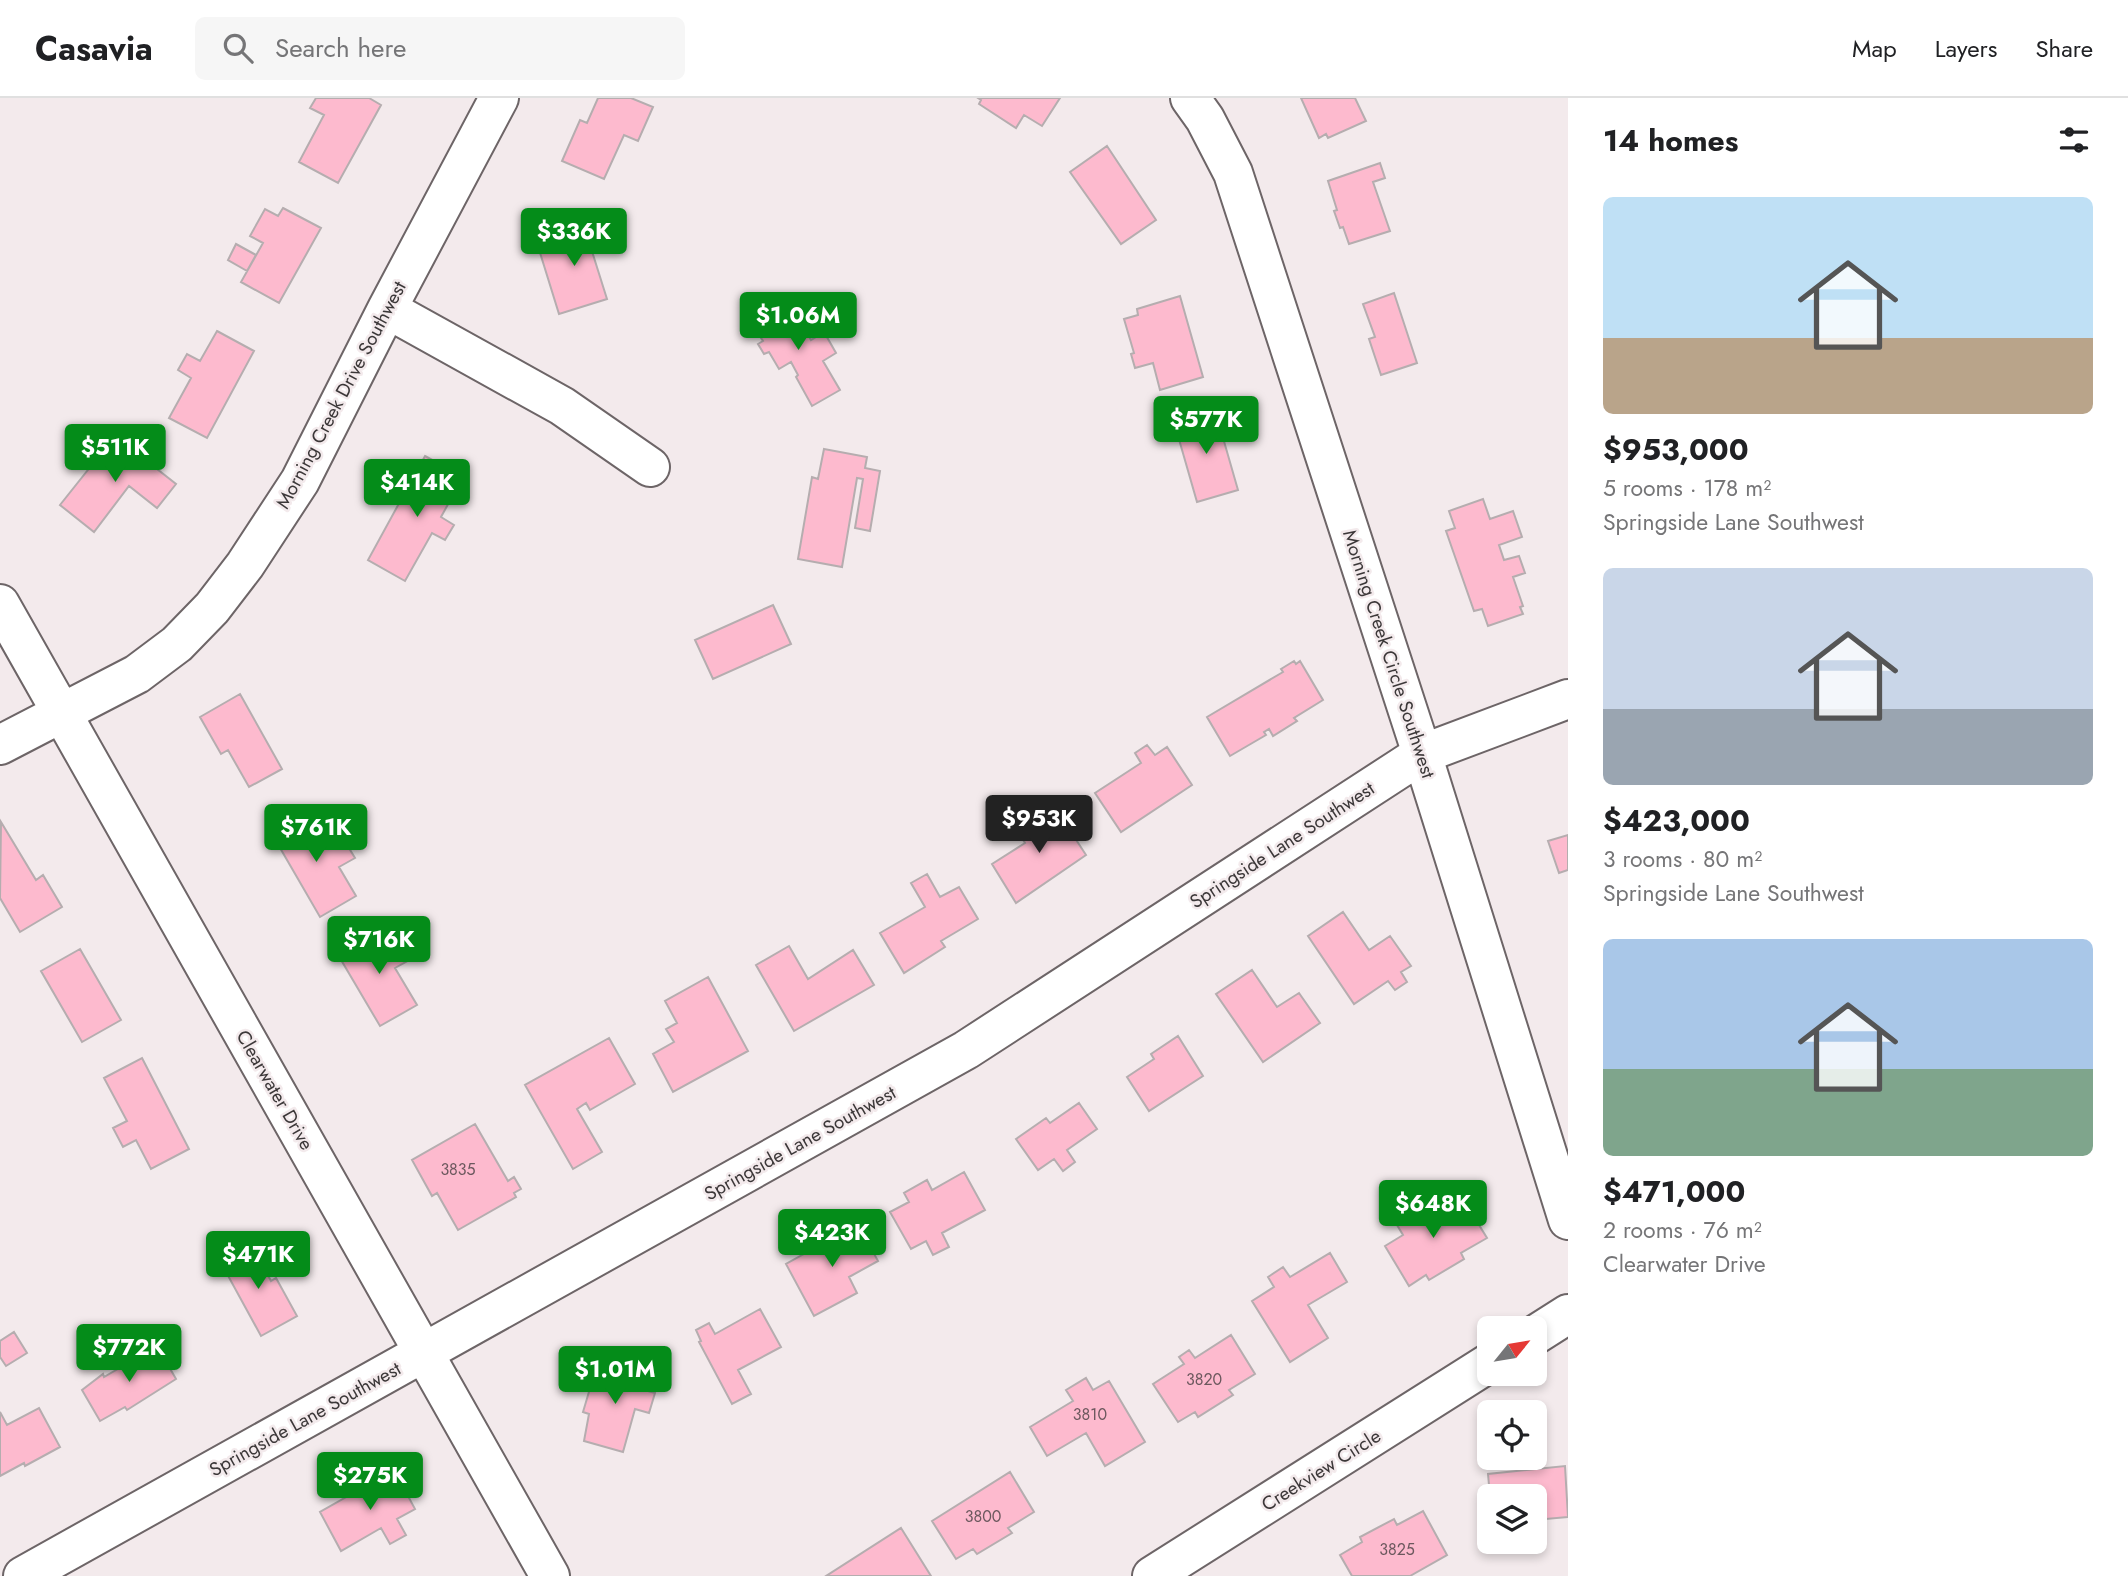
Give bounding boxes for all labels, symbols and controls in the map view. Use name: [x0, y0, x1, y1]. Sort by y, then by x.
search box: [195, 17, 685, 80]
text: Casavia: [35, 25, 153, 72]
icon: search: [219, 29, 257, 67]
text: Search here: [275, 29, 406, 67]
text: Map: [1852, 31, 1897, 66]
text: Layers: [1935, 31, 1997, 66]
text: Share: [2035, 31, 2093, 66]
text: 14 homes: [1603, 119, 1738, 162]
icon: filters: [2055, 121, 2093, 159]
pin: $336K: [525, 208, 623, 268]
text: $336K: [537, 214, 611, 248]
icon: home: [1785, 242, 1911, 368]
street label: Morning Creek Drive Southwest: [269, 276, 413, 514]
pin: $1.06M: [741, 292, 855, 352]
text: $1.06M: [756, 298, 840, 332]
pin: $577K: [1157, 396, 1255, 456]
text: $577K: [1170, 402, 1242, 436]
pin: $511K: [66, 424, 164, 484]
text: $953,000: [1603, 428, 1749, 471]
text: $511K: [81, 430, 149, 464]
pin: $414K: [368, 460, 466, 519]
text: $414K: [380, 465, 454, 499]
text: 5 rooms · 178 m²: [1603, 471, 1771, 505]
text: Springside Lane Southwest: [1603, 505, 1864, 539]
street label: Morning Creek Circle Southwest: [1336, 526, 1442, 782]
icon: home: [1785, 613, 1911, 739]
street label: Springside Lane Southwest: [1184, 775, 1380, 915]
pin: $953K: [990, 796, 1088, 855]
text: $423,000: [1603, 799, 1750, 842]
text: $953K: [1002, 801, 1076, 835]
pin: $761K: [267, 804, 365, 864]
text: $761K: [280, 810, 352, 844]
text: 3 rooms · 80 m²: [1603, 842, 1762, 876]
text: Springside Lane Southwest: [1603, 876, 1864, 910]
pin: $716K: [330, 916, 428, 976]
text: $716K: [343, 922, 415, 956]
icon: home: [1785, 984, 1911, 1110]
street label: Clearwater Drive: [230, 1025, 320, 1155]
street label: Springside Lane Southwest: [699, 1079, 901, 1207]
house number: 3835: [440, 1158, 476, 1181]
text: $471,000: [1603, 1170, 1745, 1213]
pin: $648K: [1384, 1180, 1482, 1240]
text: $648K: [1395, 1186, 1471, 1220]
pin: $423K: [783, 1210, 881, 1269]
text: 2 rooms · 76 m²: [1603, 1213, 1762, 1247]
text: $423K: [794, 1215, 870, 1249]
pin: $471K: [209, 1232, 307, 1291]
text: $471K: [222, 1237, 294, 1271]
text: Clearwater Drive: [1603, 1247, 1766, 1281]
north arrow: [1477, 1316, 1547, 1386]
map controls: [1477, 1316, 1547, 1554]
pin: $772K: [80, 1324, 178, 1384]
text: $772K: [92, 1330, 166, 1364]
pin: $1.01M: [558, 1346, 672, 1406]
text: $1.01M: [575, 1352, 655, 1386]
street label: Springside Lane Southwest: [204, 1355, 406, 1483]
house number: 3820: [1186, 1368, 1222, 1391]
button: locate: [1477, 1400, 1547, 1470]
house number: 3810: [1073, 1403, 1107, 1426]
street label: Creekview Circle: [1256, 1422, 1386, 1518]
pin: $275K: [321, 1452, 419, 1512]
text: $275K: [333, 1458, 407, 1492]
button: layers: [1477, 1484, 1547, 1554]
house number: 3800: [965, 1505, 1001, 1528]
house number: 3825: [1379, 1538, 1415, 1561]

